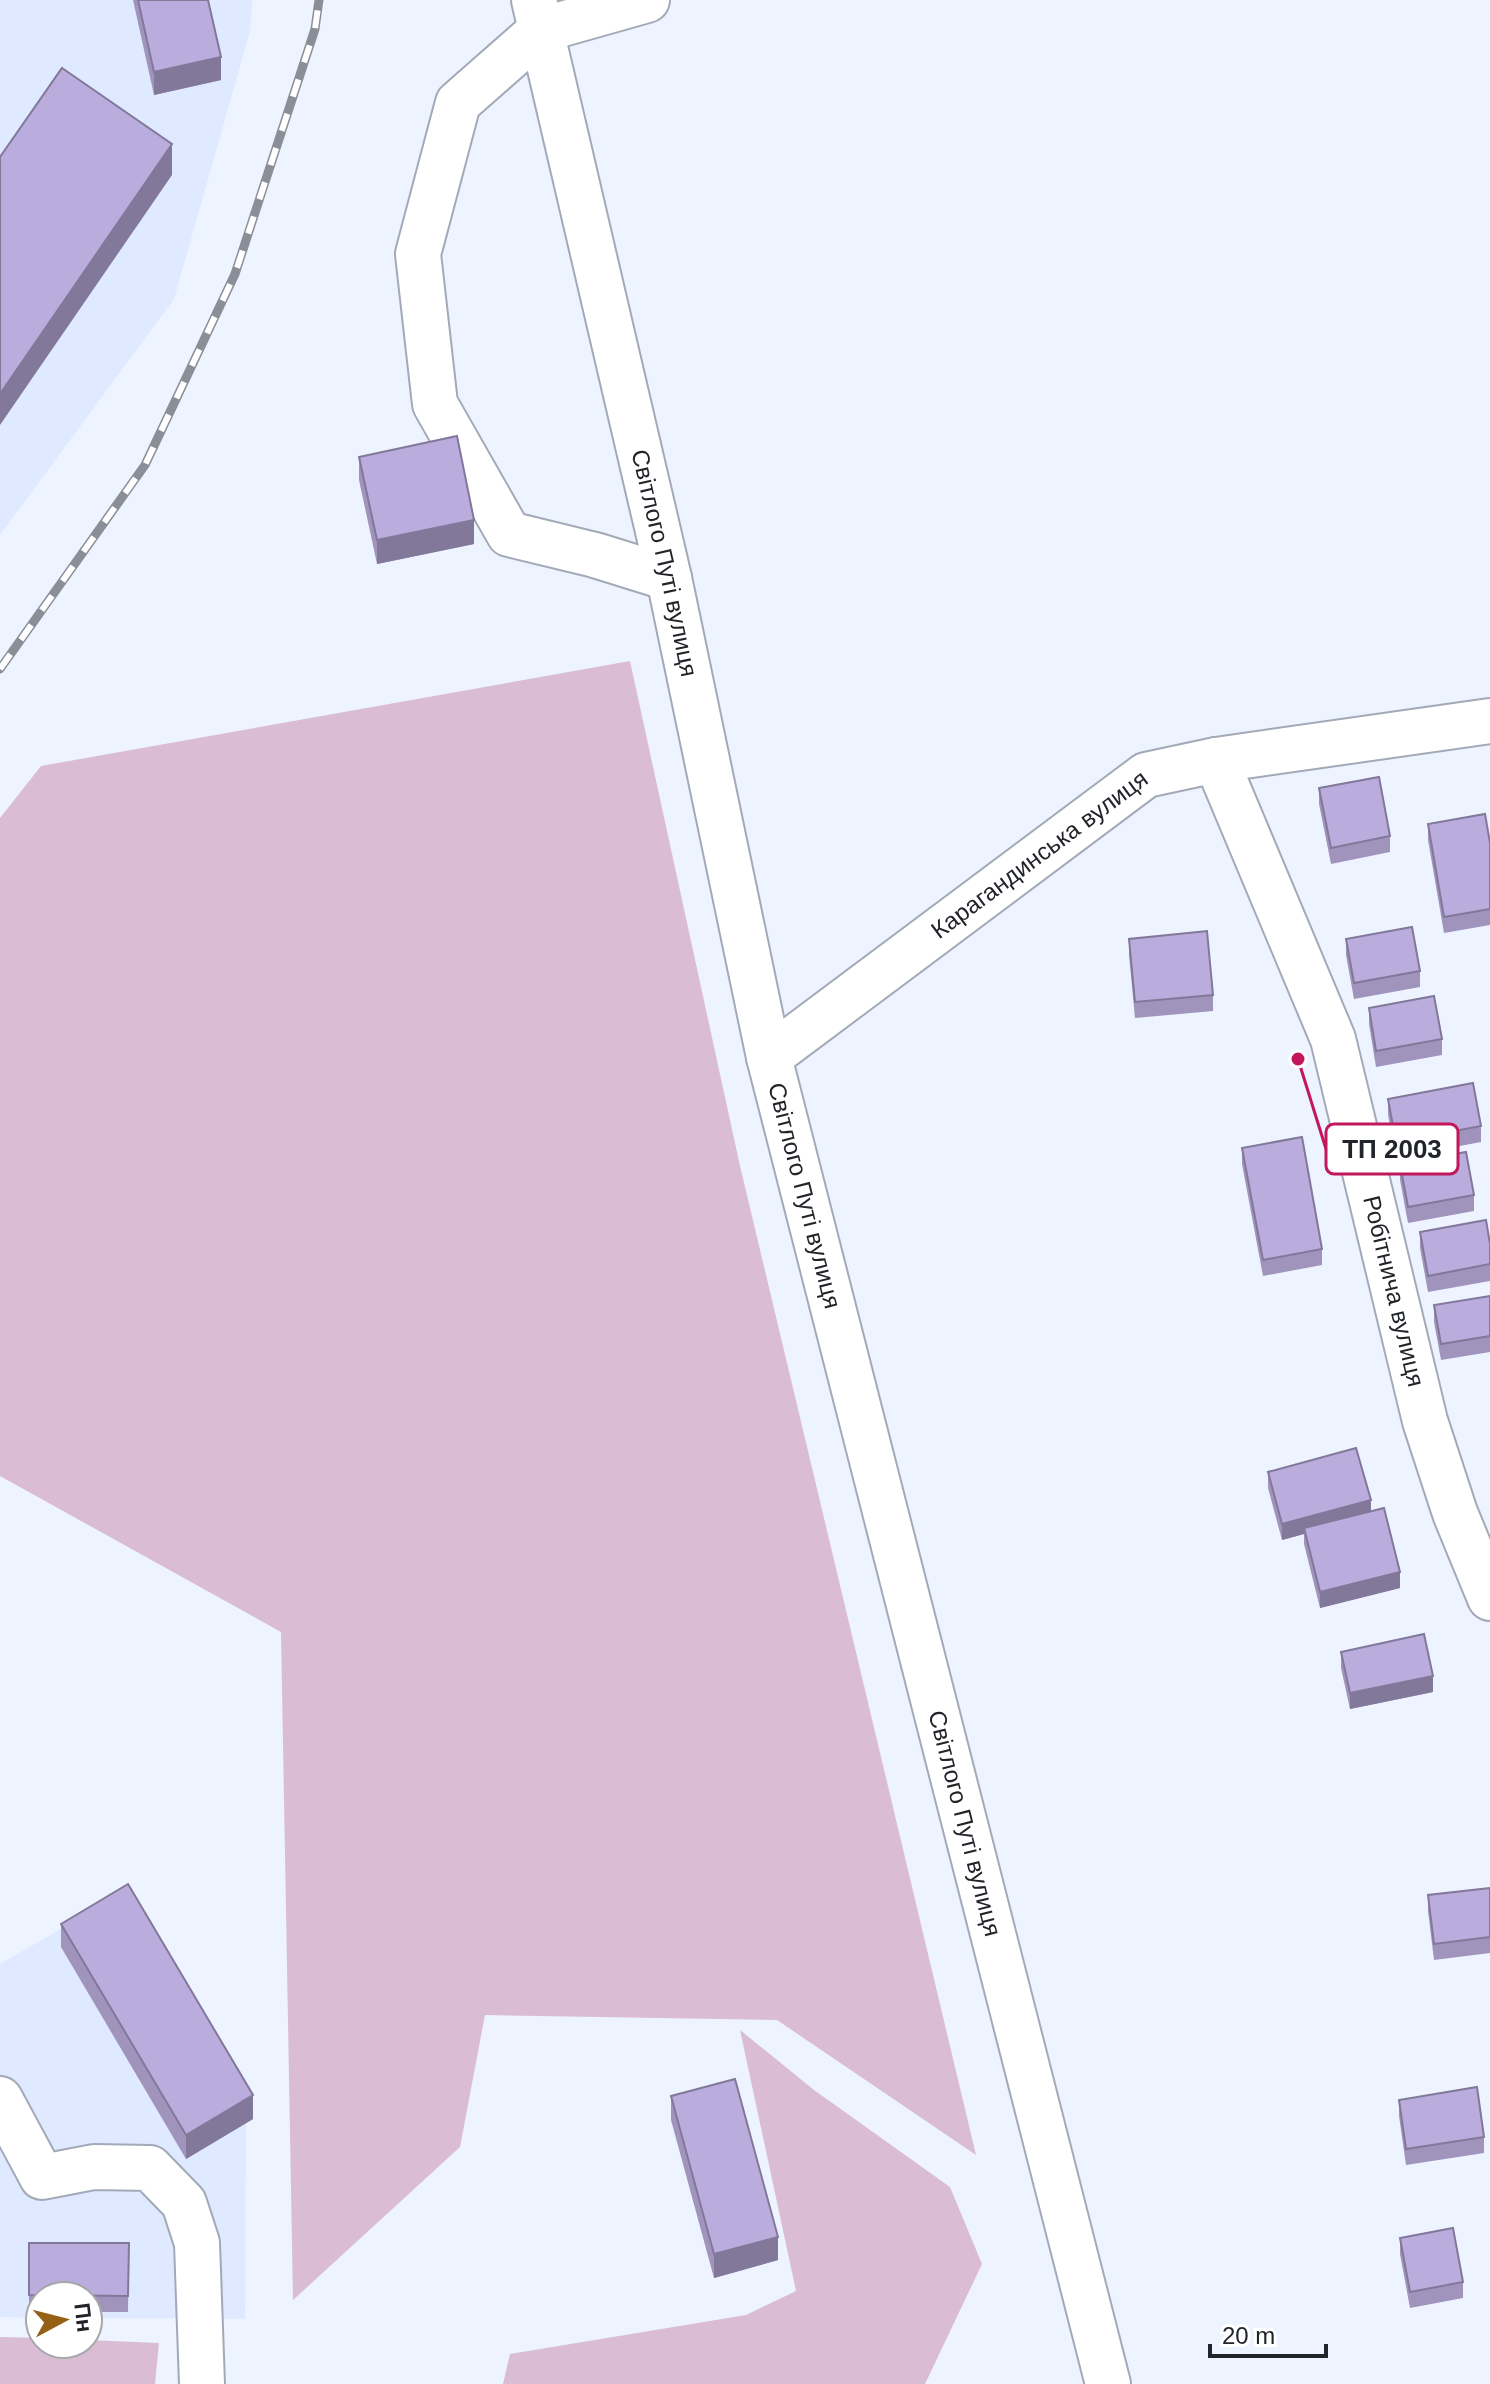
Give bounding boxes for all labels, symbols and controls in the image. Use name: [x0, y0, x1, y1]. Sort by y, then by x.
street label: Світлого Путі вулиця: [626, 447, 703, 679]
street label: Карагандинська вулиця: [926, 765, 1153, 944]
street label: Світлого Путі вулиця: [763, 1080, 847, 1311]
callout: ТП 2003: [1326, 1124, 1458, 1174]
text: ТП 2003: [1342, 1134, 1442, 1164]
street label: Робітнича вулиця: [1358, 1193, 1430, 1389]
street label: Світлого Путі вулиця: [924, 1708, 1007, 1939]
north arrow: [24, 2280, 104, 2360]
text: Пн: [69, 2302, 98, 2334]
scale bar: [1210, 2308, 1326, 2358]
text: 20 m: [1222, 2322, 1275, 2349]

